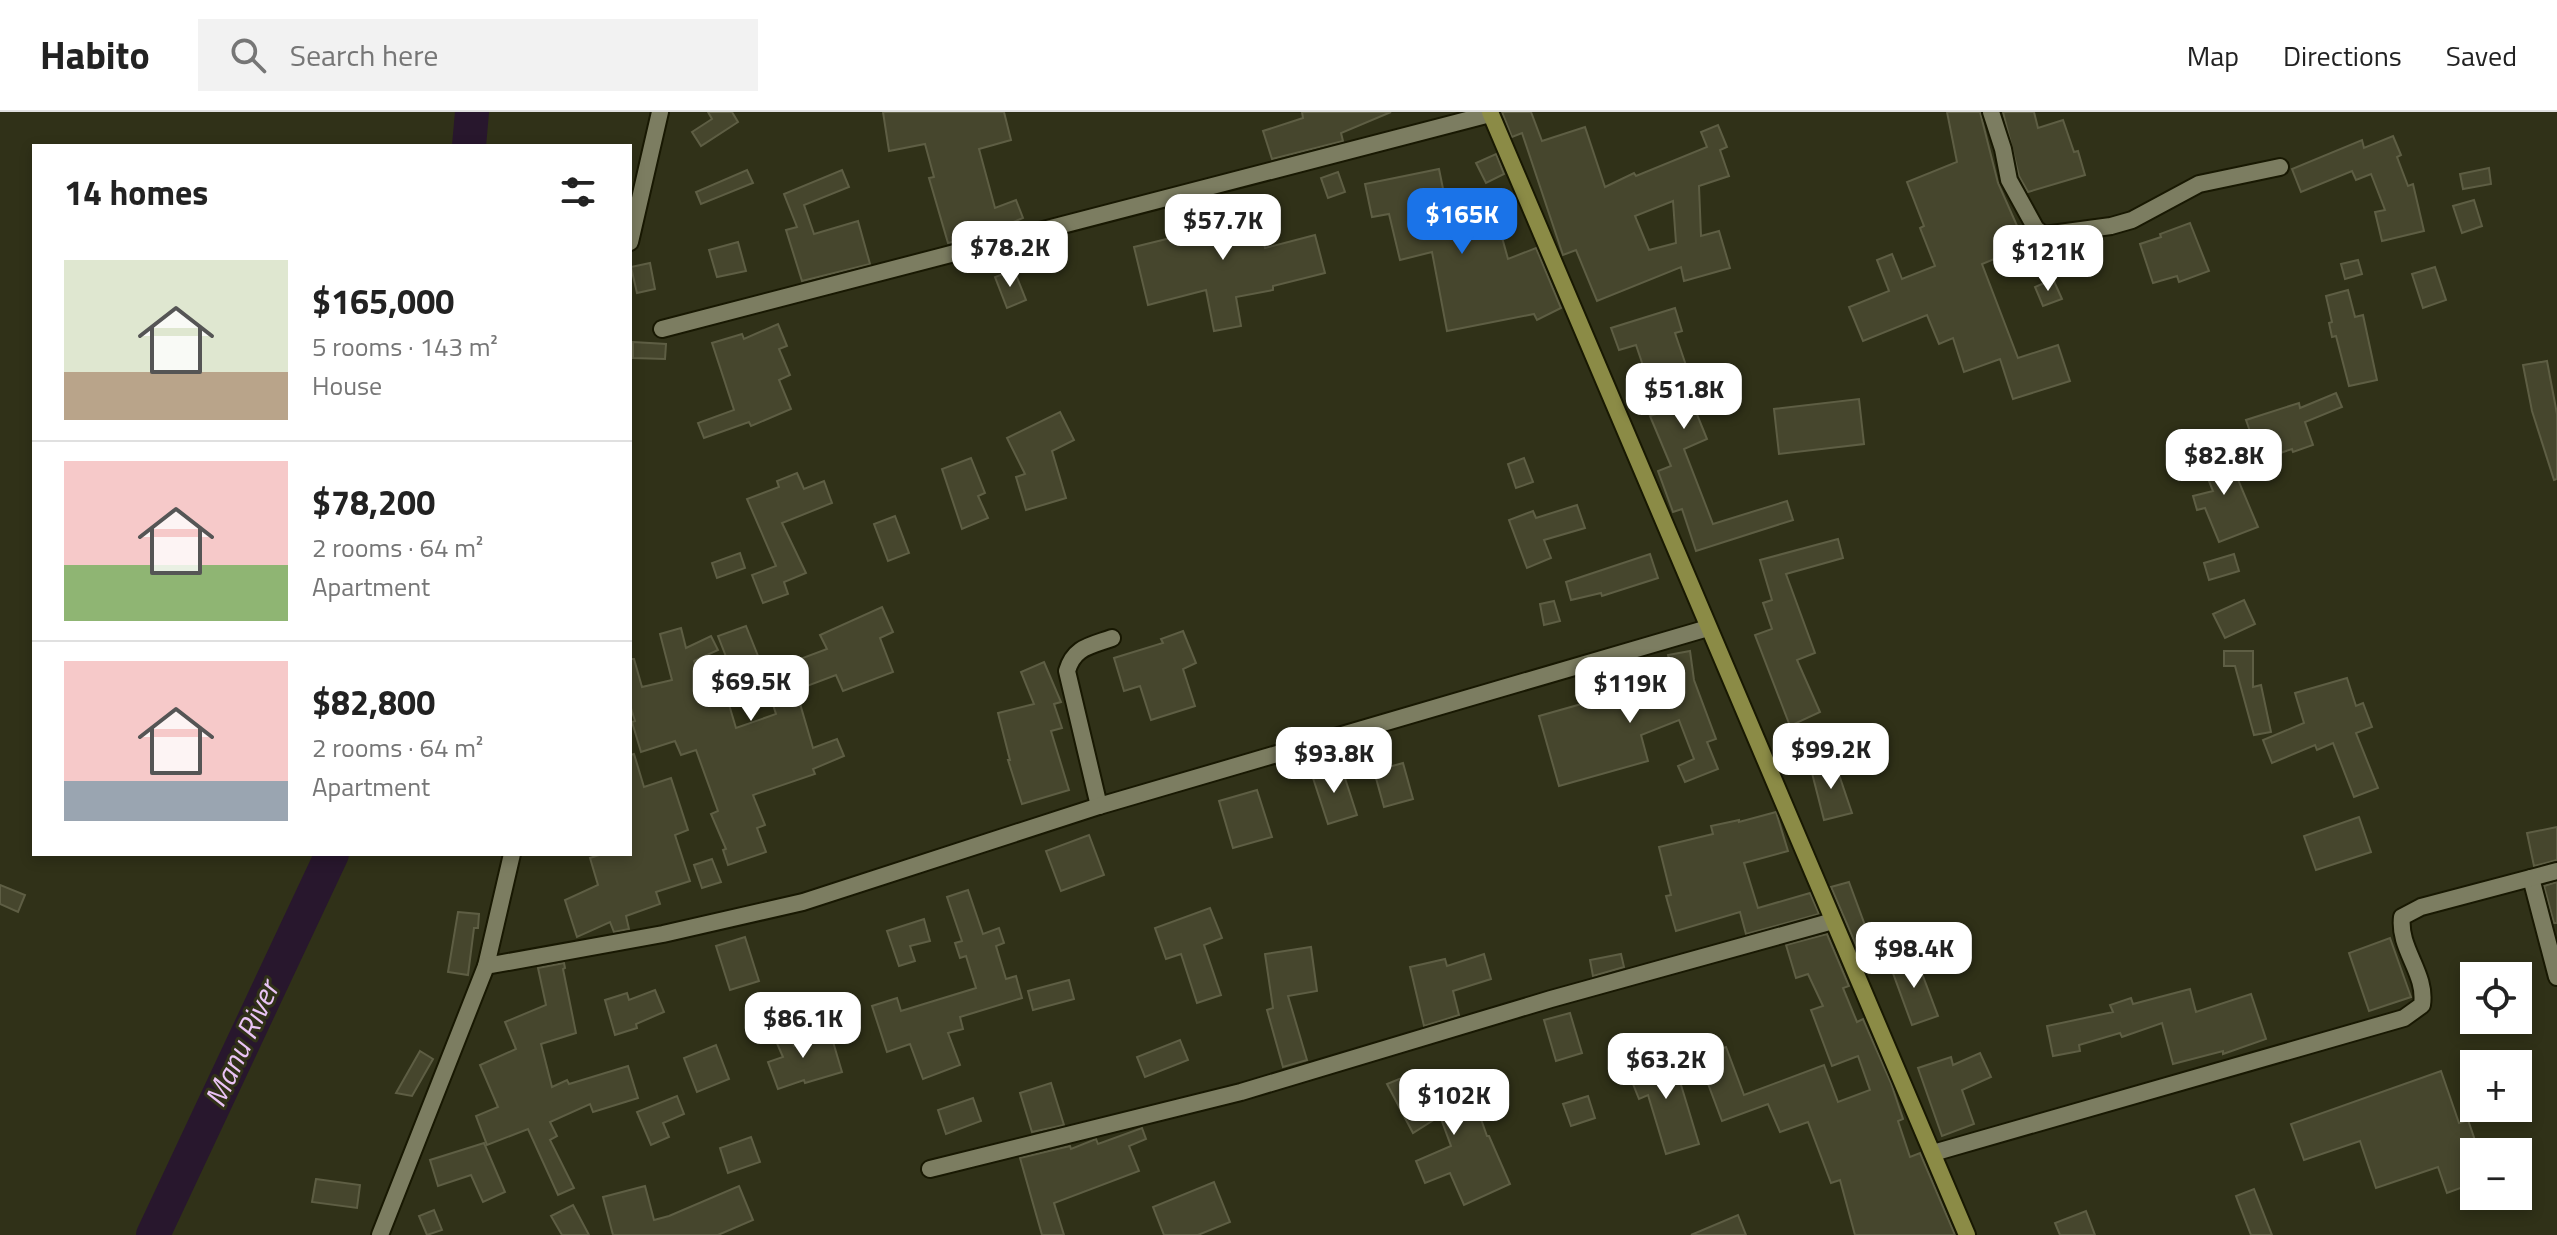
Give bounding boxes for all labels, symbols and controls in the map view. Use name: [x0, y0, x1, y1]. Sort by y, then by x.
search box: [198, 19, 758, 91]
text: Habito: [40, 26, 150, 84]
text: Search here: [290, 32, 438, 78]
icon: search: [226, 33, 270, 77]
text: Map: [2187, 34, 2239, 77]
text: Directions: [2283, 34, 2402, 77]
text: Saved: [2446, 34, 2517, 77]
text: 14 homes: [64, 166, 208, 218]
icon: filters: [556, 170, 600, 214]
pin: $165K: [1406, 188, 1518, 256]
pin: $57.7K: [1158, 194, 1288, 262]
text: $165K: [1425, 194, 1499, 233]
text: $57.7K: [1183, 200, 1263, 239]
pin: $78.2K: [945, 221, 1075, 289]
pin: $121K: [1992, 225, 2104, 293]
text: $78.2K: [970, 227, 1050, 266]
text: $121K: [2011, 231, 2085, 270]
text: $165,000: [312, 275, 454, 327]
icon: home: [128, 292, 224, 388]
text: 5 rooms · 143 m²: [312, 327, 498, 366]
pin: $51.8K: [1619, 363, 1749, 431]
text: House: [312, 366, 382, 405]
text: $51.8K: [1644, 369, 1724, 408]
pin: $82.8K: [2159, 429, 2289, 497]
text: $82.8K: [2184, 435, 2264, 474]
text: $78,200: [312, 476, 435, 528]
icon: home: [128, 493, 224, 589]
text: 2 rooms · 64 m²: [312, 528, 483, 567]
text: Apartment: [312, 567, 430, 606]
pin: $69.5K: [686, 655, 816, 723]
pin: $119K: [1574, 657, 1686, 725]
text: $69.5K: [711, 661, 791, 700]
text: $119K: [1593, 663, 1667, 702]
text: $82,800: [312, 676, 435, 728]
icon: home: [128, 693, 224, 789]
pin: $99.2K: [1766, 723, 1896, 791]
pin: $93.8K: [1269, 727, 1399, 795]
text: 2 rooms · 64 m²: [312, 728, 483, 767]
text: $99.2K: [1791, 729, 1871, 768]
text: $93.8K: [1294, 733, 1374, 772]
text: Apartment: [312, 767, 430, 806]
pin: $98.4K: [1849, 922, 1979, 990]
text: $98.4K: [1874, 928, 1954, 967]
map controls: [2460, 962, 2532, 1210]
button: locate: [2460, 962, 2532, 1034]
water label: Manu River: [192, 970, 292, 1114]
pin: $86.1K: [738, 992, 868, 1060]
text: $86.1K: [763, 998, 843, 1037]
pin: $63.2K: [1601, 1033, 1731, 1101]
text: $63.2K: [1626, 1039, 1706, 1078]
button: +: [2460, 1050, 2532, 1122]
pin: $102K: [1398, 1069, 1510, 1137]
text: $102K: [1417, 1075, 1491, 1114]
button: −: [2460, 1138, 2532, 1210]

